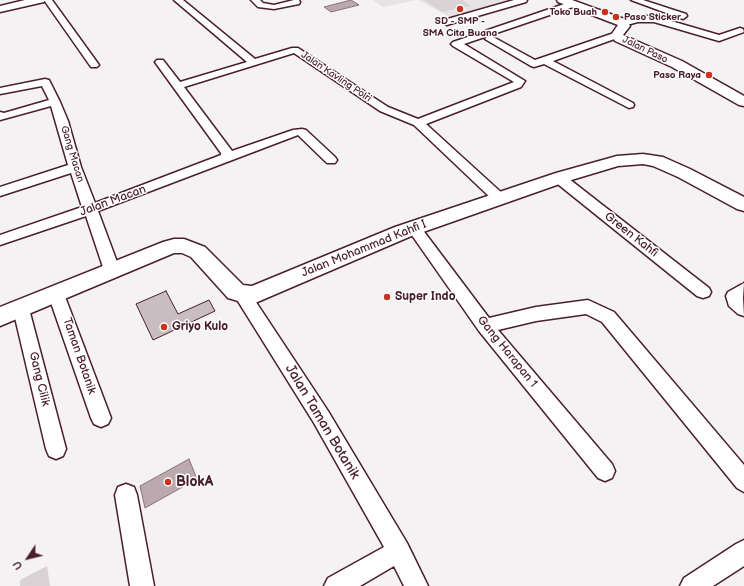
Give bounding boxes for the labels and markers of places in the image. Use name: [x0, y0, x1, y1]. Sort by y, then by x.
marker: SD - SMP - SMA Cita Buana: [455, 4, 465, 14]
place label: Toko Buah: [549, 6, 597, 18]
marker: Toko Buah: [600, 7, 610, 17]
place label: Paso Sticker: [624, 11, 681, 23]
marker: Paso Sticker: [611, 12, 621, 22]
place label: SD - SMP - SMA Cita Buana: [423, 15, 497, 38]
place label: Paso Raya: [653, 69, 701, 81]
marker: Paso Raya: [704, 70, 714, 80]
place label: Super Indo: [395, 290, 455, 304]
marker: Super Indo: [382, 292, 392, 302]
place label: Griyo Kulo: [172, 320, 228, 334]
marker: Griyo Kulo: [159, 322, 169, 332]
place label: BlokA: [176, 474, 213, 490]
marker: BlokA: [163, 477, 173, 487]

